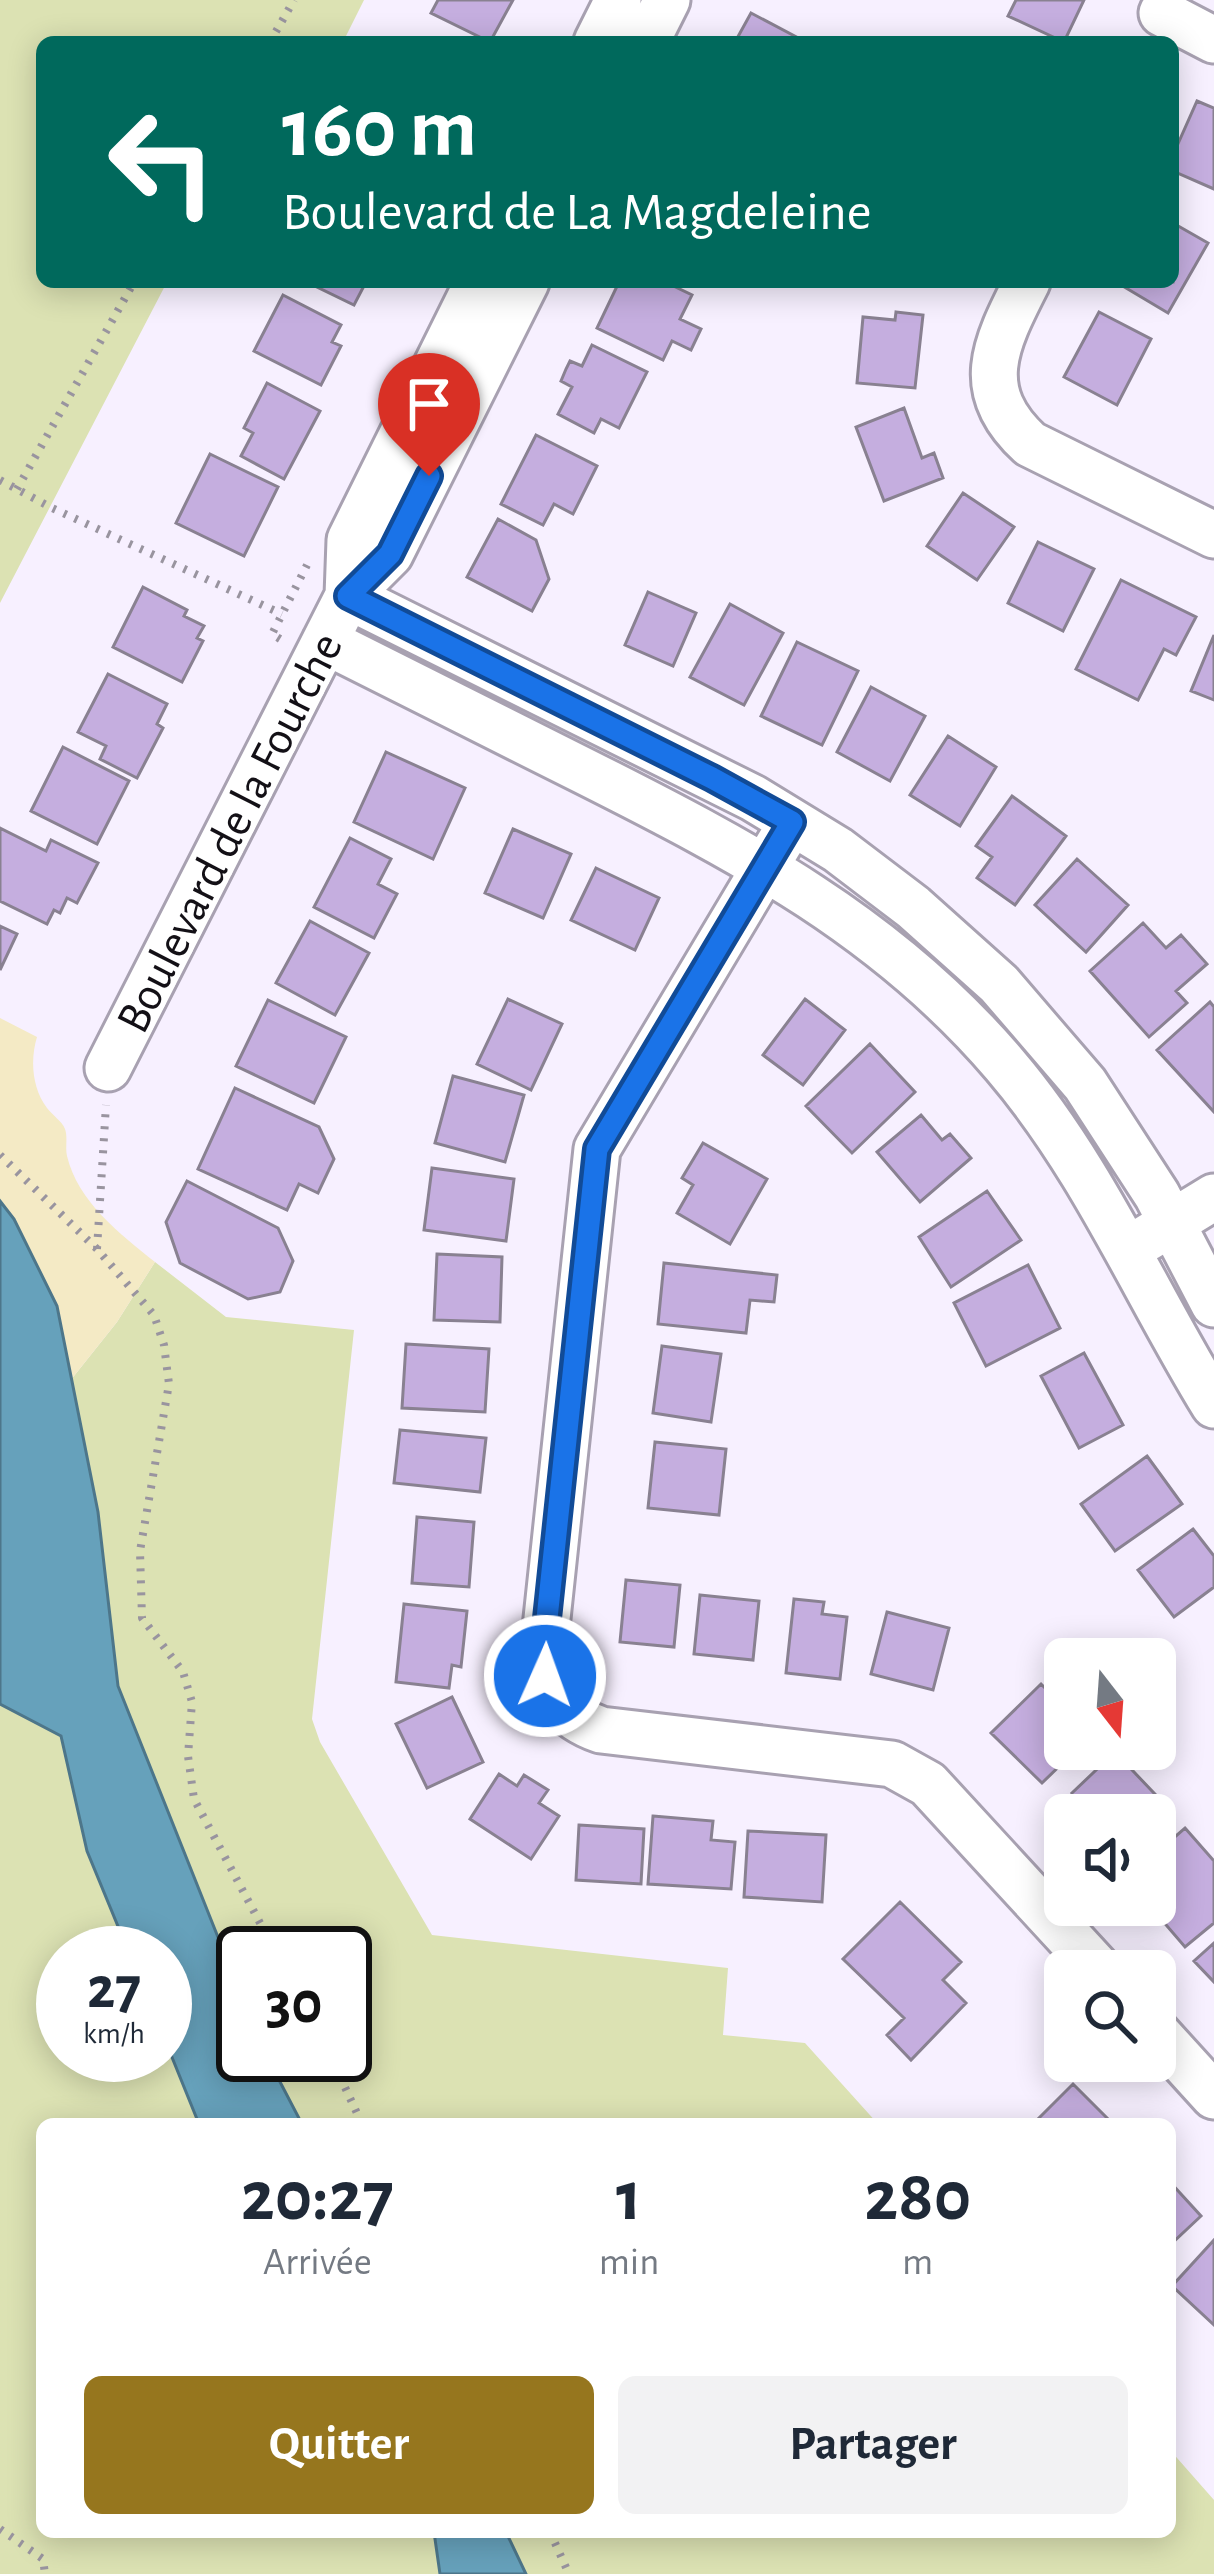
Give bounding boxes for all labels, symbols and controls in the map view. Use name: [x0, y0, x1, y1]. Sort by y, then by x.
icon: left: [84, 84, 240, 240]
text: 160 m: [282, 88, 477, 172]
text: Boulevard de La Magdeleine: [282, 186, 872, 240]
pin: [378, 353, 480, 476]
icon: arrive: [396, 371, 462, 437]
street label: Boulevard de la Fourche: [109, 626, 352, 1041]
position arrow: [482, 1613, 608, 1739]
north arrow: [1044, 1638, 1176, 1770]
map controls: [1044, 1638, 1176, 2082]
button: sound: [1044, 1794, 1176, 1926]
speed limit sign: 30: [216, 1926, 372, 2082]
button: search: [1044, 1950, 1176, 2082]
text: 27: [87, 1959, 141, 2019]
text: km/h: [83, 2019, 145, 2049]
text: 20:27: [241, 2161, 394, 2233]
text: 1: [616, 2161, 642, 2233]
text: 280: [864, 2161, 971, 2233]
text: Arrivée: [263, 2243, 372, 2282]
text: min: [599, 2243, 659, 2282]
text: m: [902, 2243, 933, 2282]
button: Quitter: [84, 2376, 594, 2514]
button: Partager: [618, 2376, 1128, 2514]

